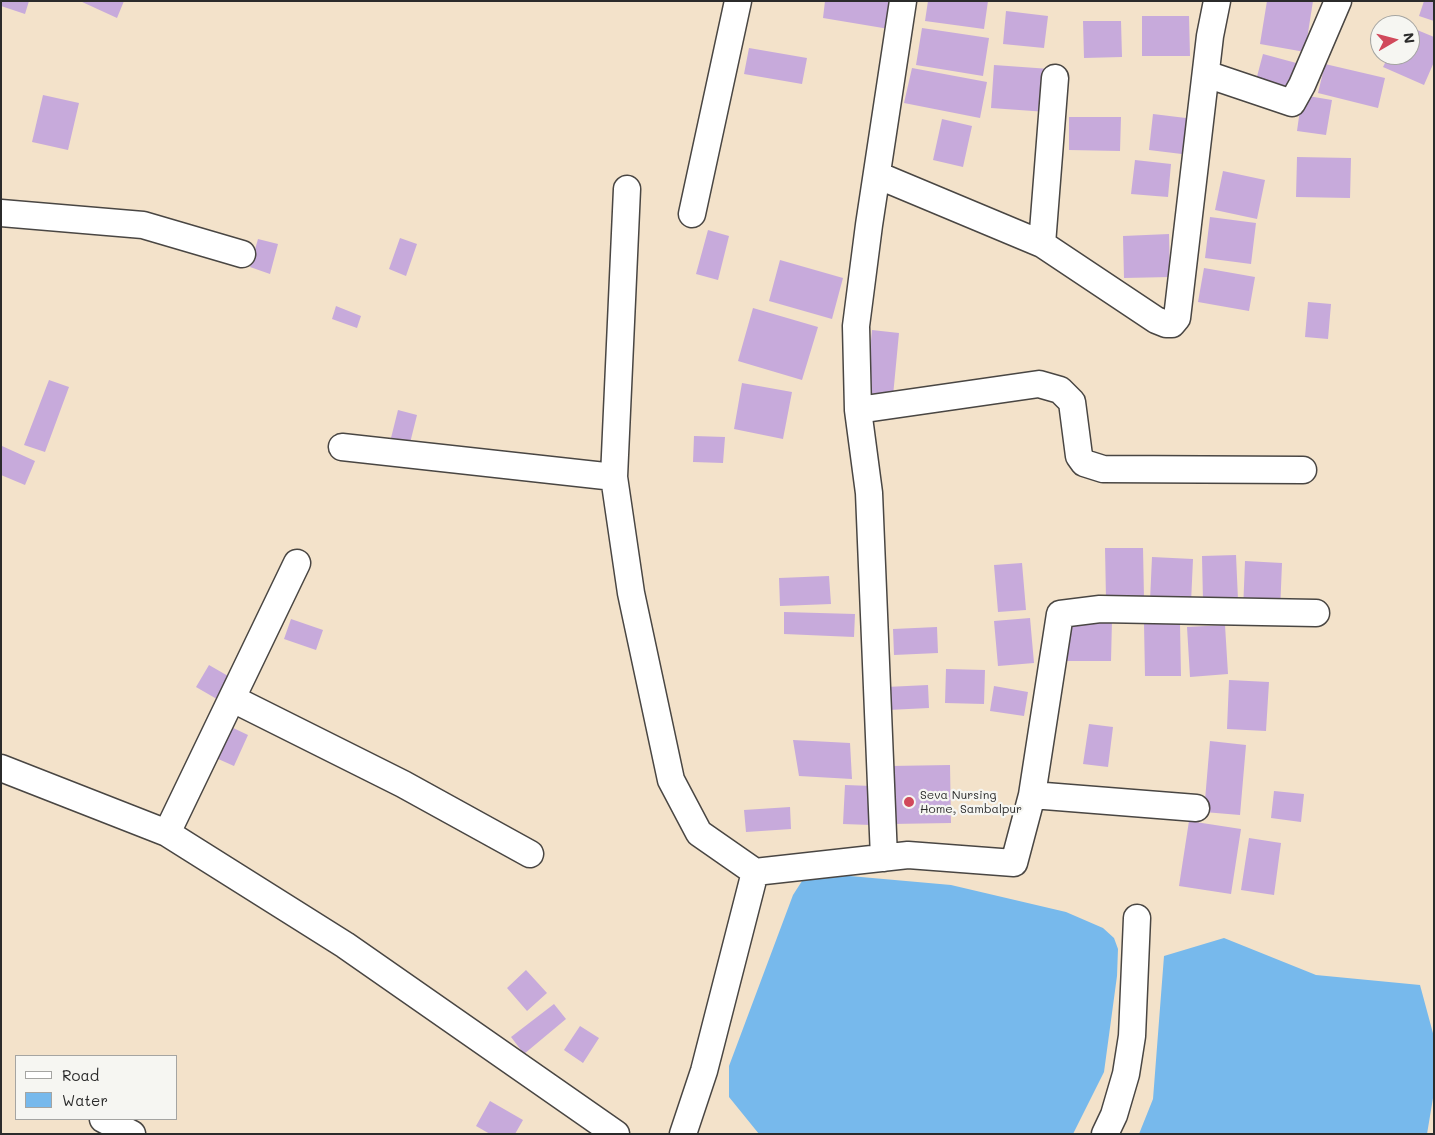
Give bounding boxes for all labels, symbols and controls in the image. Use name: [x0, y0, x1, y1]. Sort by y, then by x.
north arrow: [1370, 15, 1420, 65]
text: N: [1399, 31, 1420, 45]
place label: Seva Nursing Home, Sambalpur: [920, 788, 1022, 816]
marker: Seva Nursing Home, Sambalpur: [902, 795, 916, 809]
legend: [15, 1055, 178, 1120]
text: Road: [62, 1065, 99, 1085]
text: Water: [62, 1090, 108, 1110]

